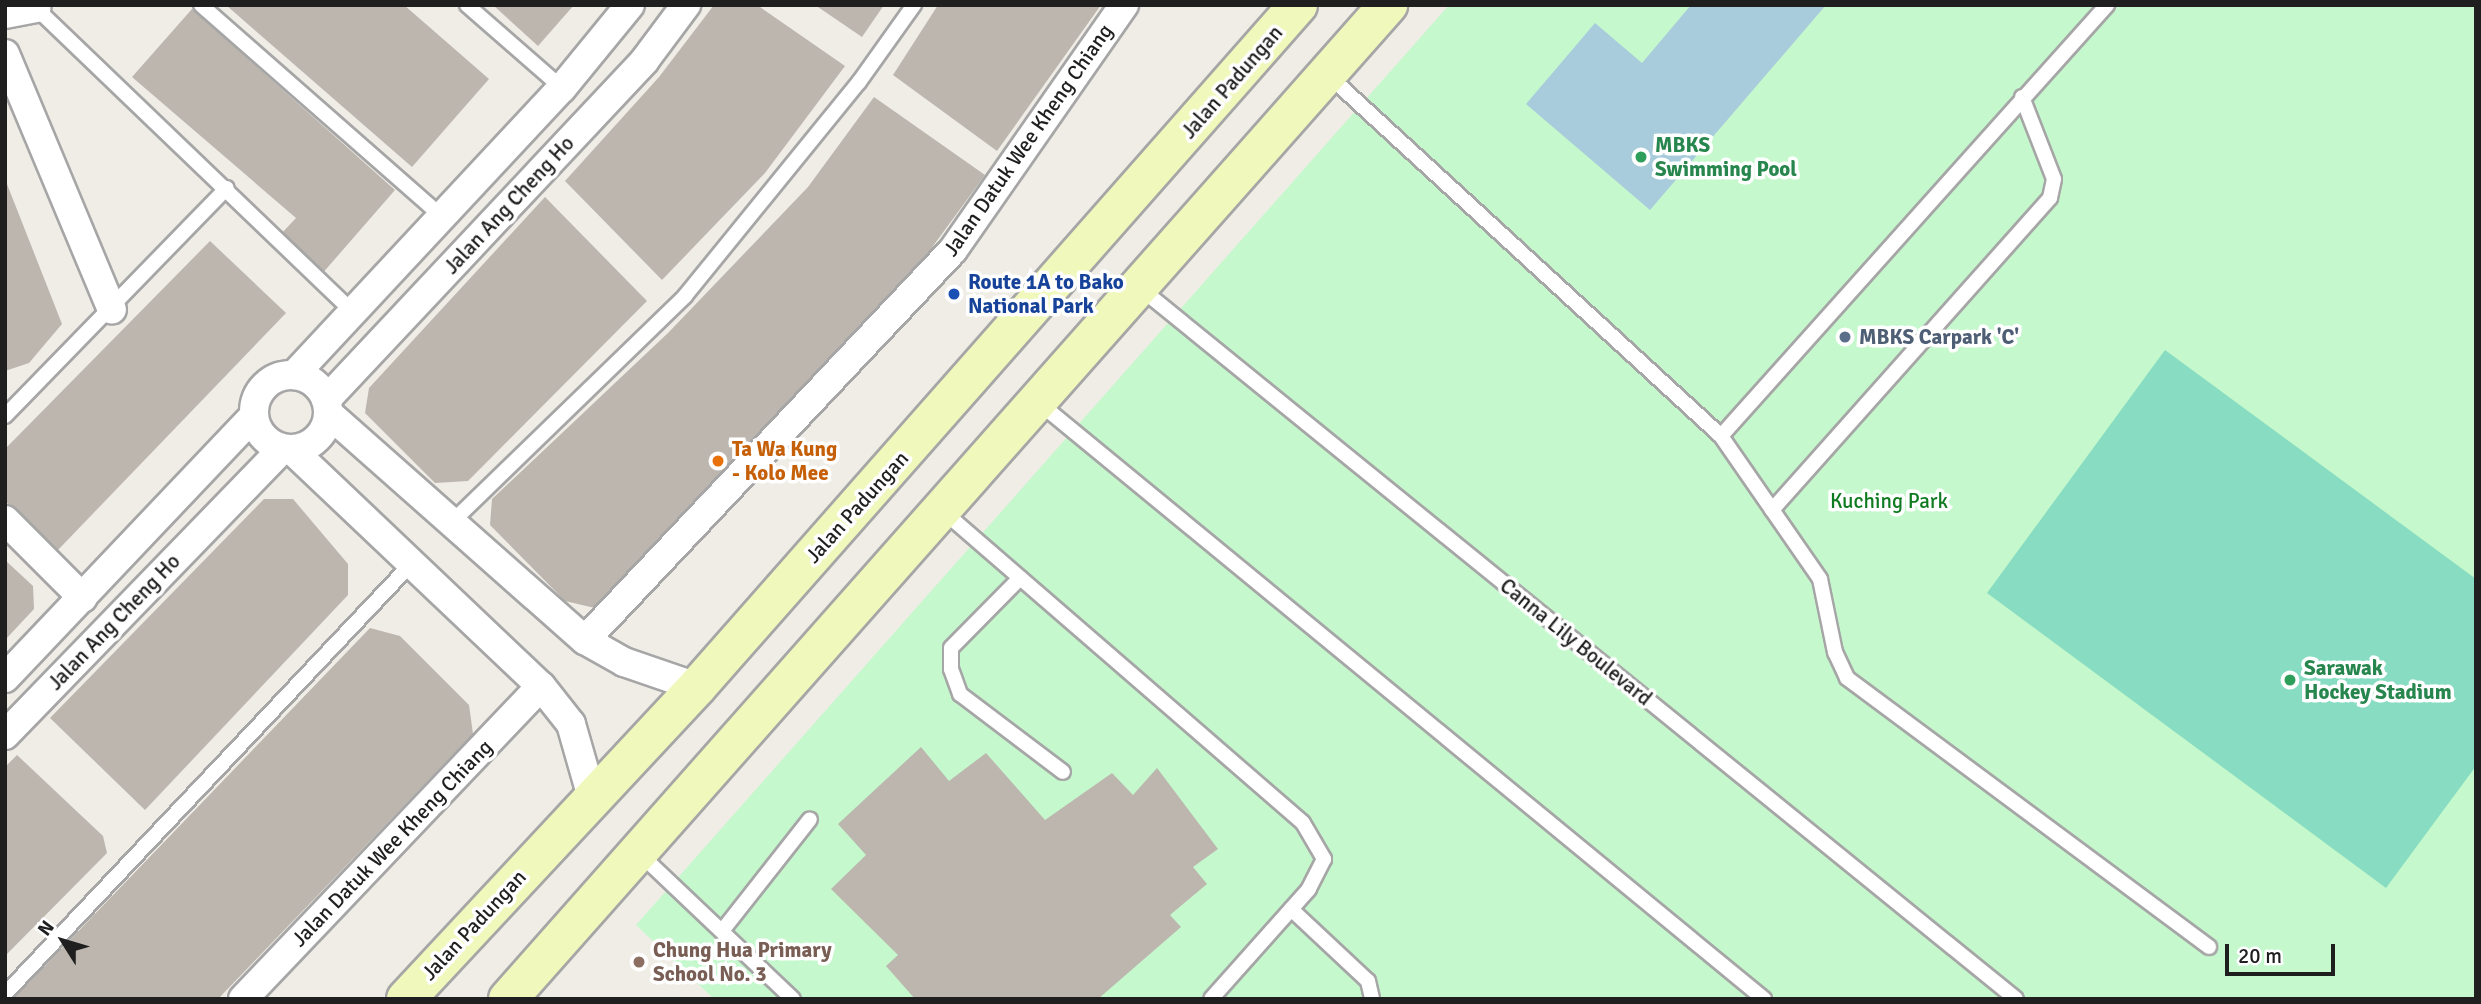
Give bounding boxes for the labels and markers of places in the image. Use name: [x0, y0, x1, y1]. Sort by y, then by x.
place label: MBKS Swimming Pool: [1655, 132, 1797, 182]
marker: MBKS Swimming Pool: [1633, 149, 1649, 165]
place label: Route 1A to Bako National Park: [968, 269, 1124, 319]
marker: Route 1A to Bako National Park: [946, 286, 962, 302]
place label: MBKS Carpark 'C': [1859, 324, 2019, 350]
marker: MBKS Carpark 'C': [1837, 329, 1853, 345]
place label: Ta Wa Kung - Kolo Mee: [732, 436, 837, 486]
marker: Ta Wa Kung - Kolo Mee: [710, 453, 726, 469]
place label: Sarawak Hockey Stadium: [2304, 655, 2452, 705]
marker: Sarawak Hockey Stadium: [2282, 672, 2298, 688]
place label: Chung Hua Primary School No. 3: [653, 937, 832, 987]
marker: Chung Hua Primary School No. 3: [631, 954, 647, 970]

